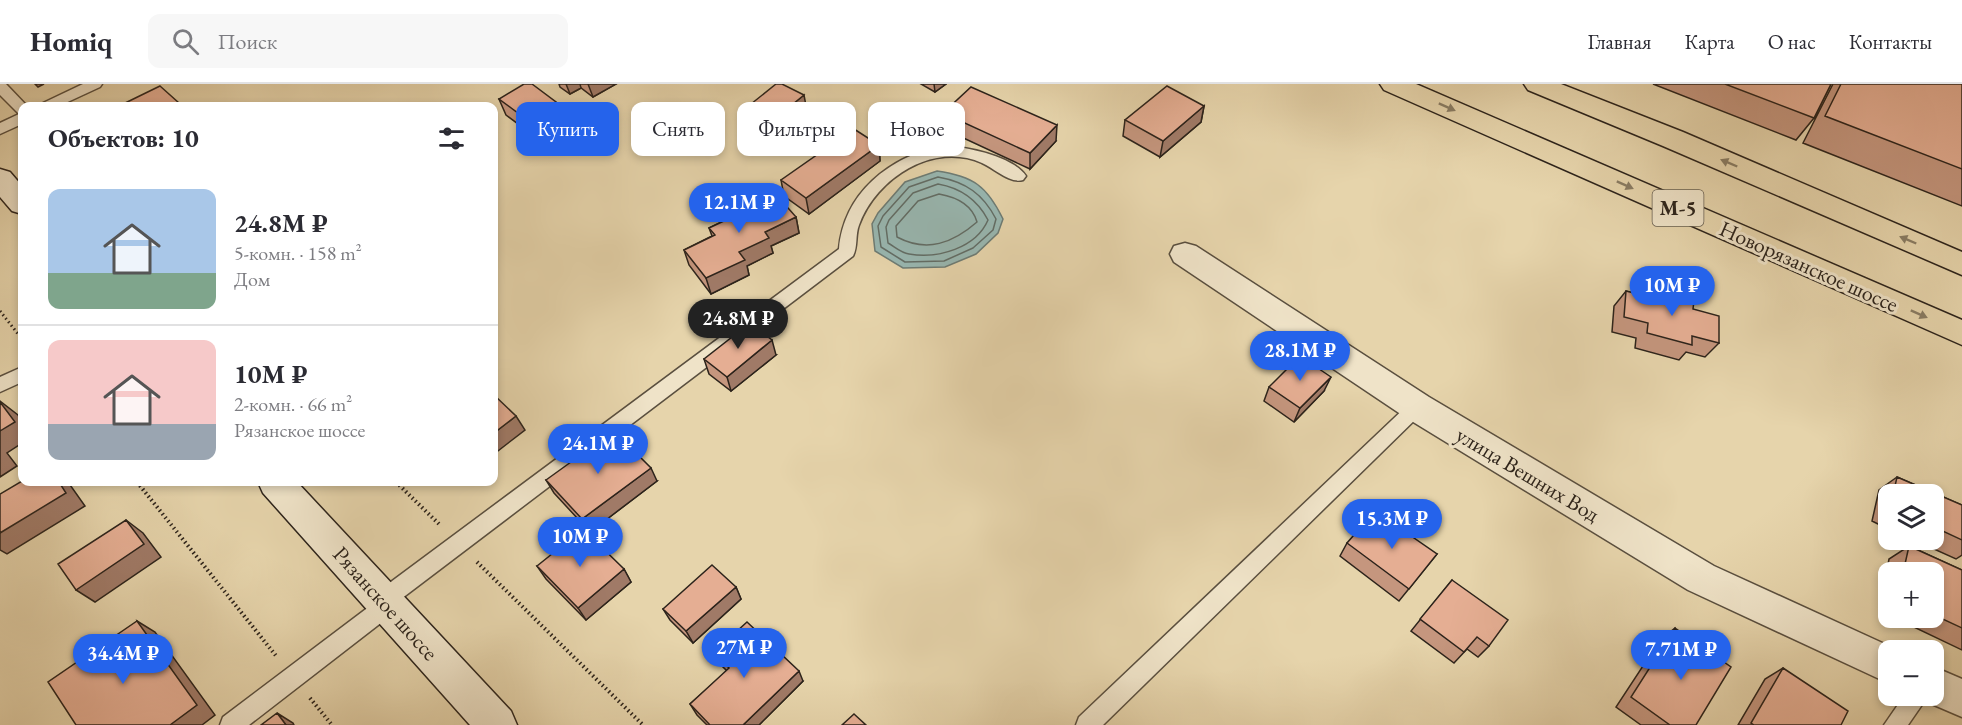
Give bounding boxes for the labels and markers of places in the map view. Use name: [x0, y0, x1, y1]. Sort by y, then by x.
pin: 12.1M ₽: [684, 183, 794, 234]
pin: 10M ₽: [1630, 266, 1714, 317]
pin: 24.8M ₽: [683, 299, 793, 350]
pin: 28.1M ₽: [1245, 331, 1355, 382]
pin: 24.1M ₽: [543, 424, 653, 475]
pin: 15.3M ₽: [1337, 499, 1447, 550]
pin: 10M ₽: [538, 517, 622, 568]
pin: 27M ₽: [702, 628, 786, 679]
pin: 7.71M ₽: [1626, 630, 1736, 681]
pin: 34.4M ₽: [68, 634, 178, 685]

